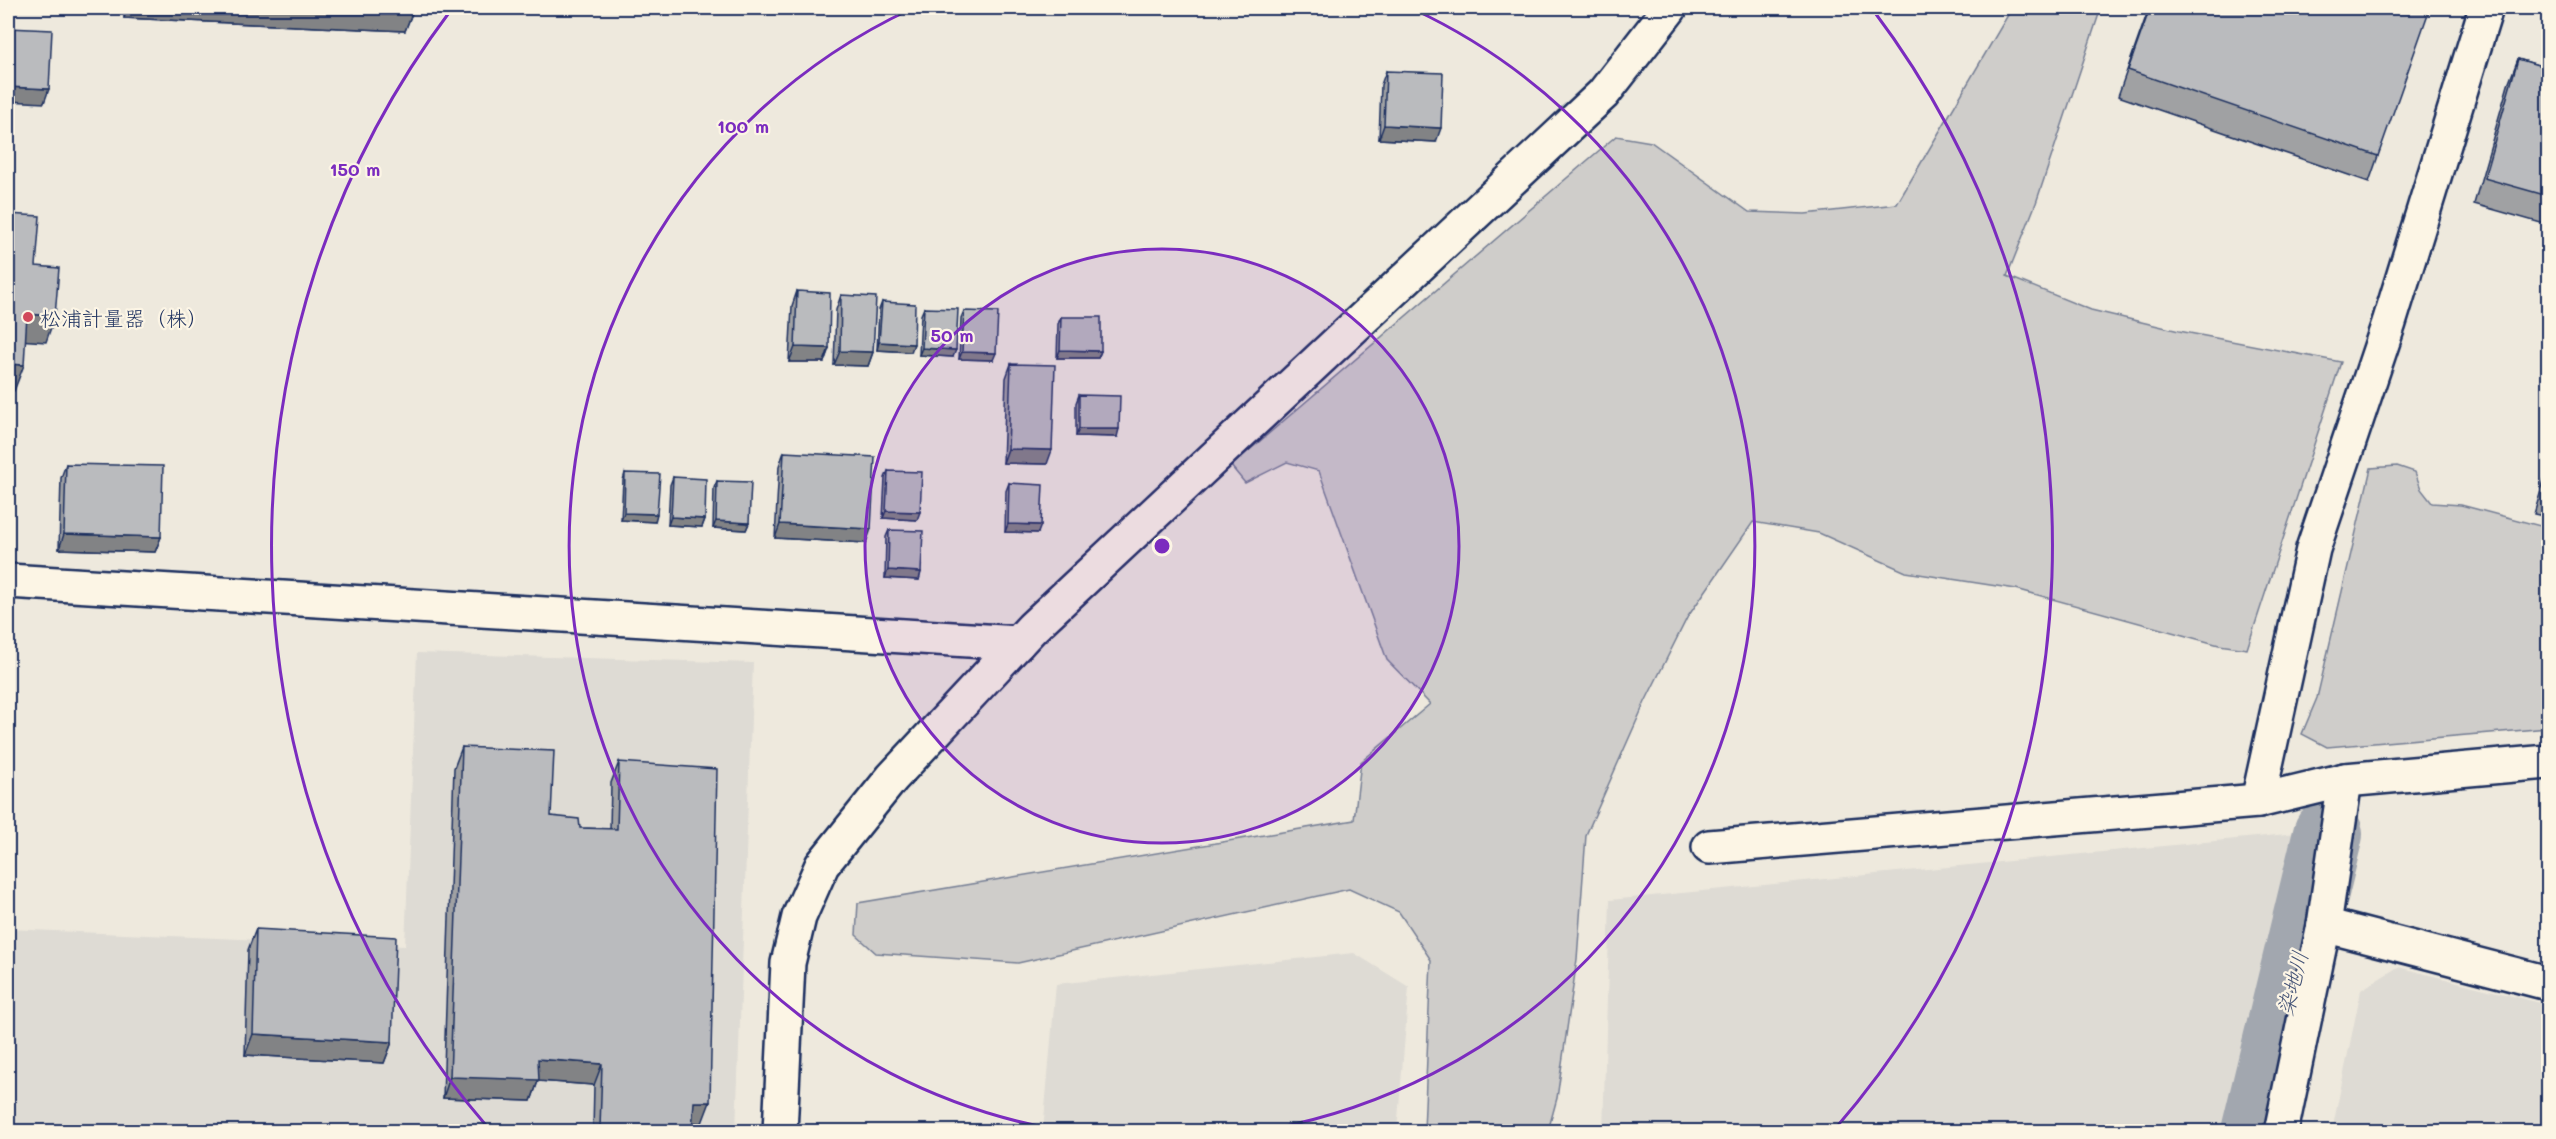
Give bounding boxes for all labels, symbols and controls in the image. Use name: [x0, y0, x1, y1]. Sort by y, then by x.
text: 100 m: [717, 114, 769, 138]
text: 150 m: [330, 157, 380, 181]
place label: 松浦計量器（株）: [40, 304, 208, 331]
marker: 松浦計量器（株）: [21, 310, 35, 324]
text: 50 m: [931, 323, 973, 347]
centre of rings: [1152, 536, 1172, 556]
water label: 染地川: [2270, 947, 2314, 1019]

